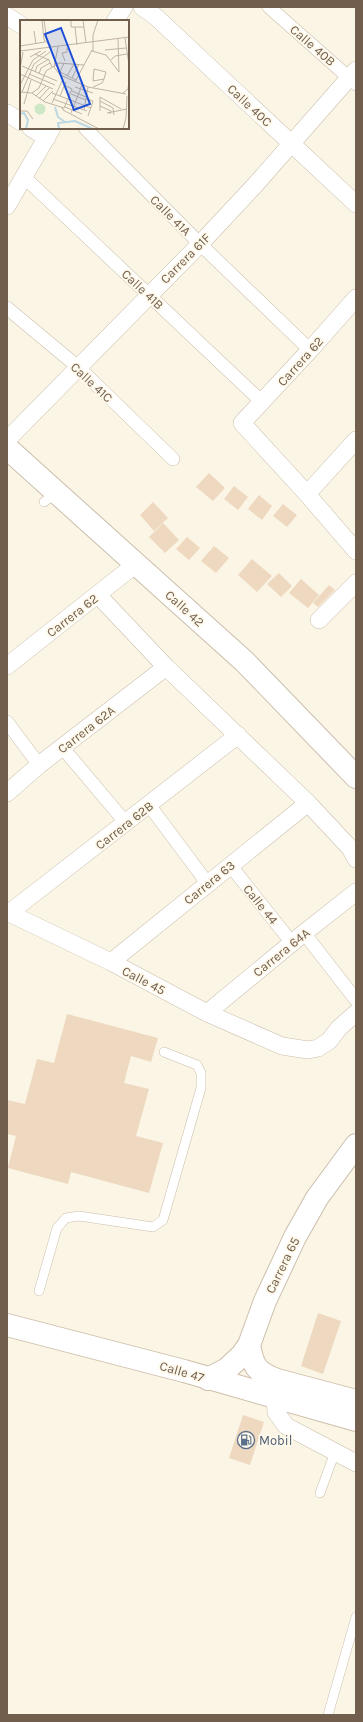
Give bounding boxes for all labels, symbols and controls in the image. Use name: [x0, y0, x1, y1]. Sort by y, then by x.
inset map: [20, 20, 129, 129]
street label: Calle 40B: [287, 22, 338, 69]
street label: Calle 40C: [224, 81, 275, 130]
street label: Calle 41A: [147, 192, 194, 239]
street label: Carrera 61F: [157, 230, 214, 287]
street label: Calle 41B: [119, 266, 167, 313]
street label: Carrera 62: [274, 334, 326, 389]
street label: Calle 41C: [68, 359, 116, 405]
street label: Calle 42: [162, 587, 207, 630]
street label: Carrera 62: [44, 591, 101, 640]
street label: Carrera 62A: [55, 702, 118, 756]
street label: Carrera 62B: [92, 798, 156, 853]
street label: Carrera 63: [181, 857, 238, 907]
street label: Calle 44: [240, 881, 281, 927]
street label: Carrera 64A: [250, 925, 313, 980]
street label: Calle 45: [120, 963, 168, 998]
street label: Carrera 65: [262, 1235, 303, 1296]
street label: Calle 47: [158, 1358, 206, 1385]
fuel station icon: Mobil: [236, 1430, 256, 1450]
place label: Mobil: [259, 1433, 292, 1448]

